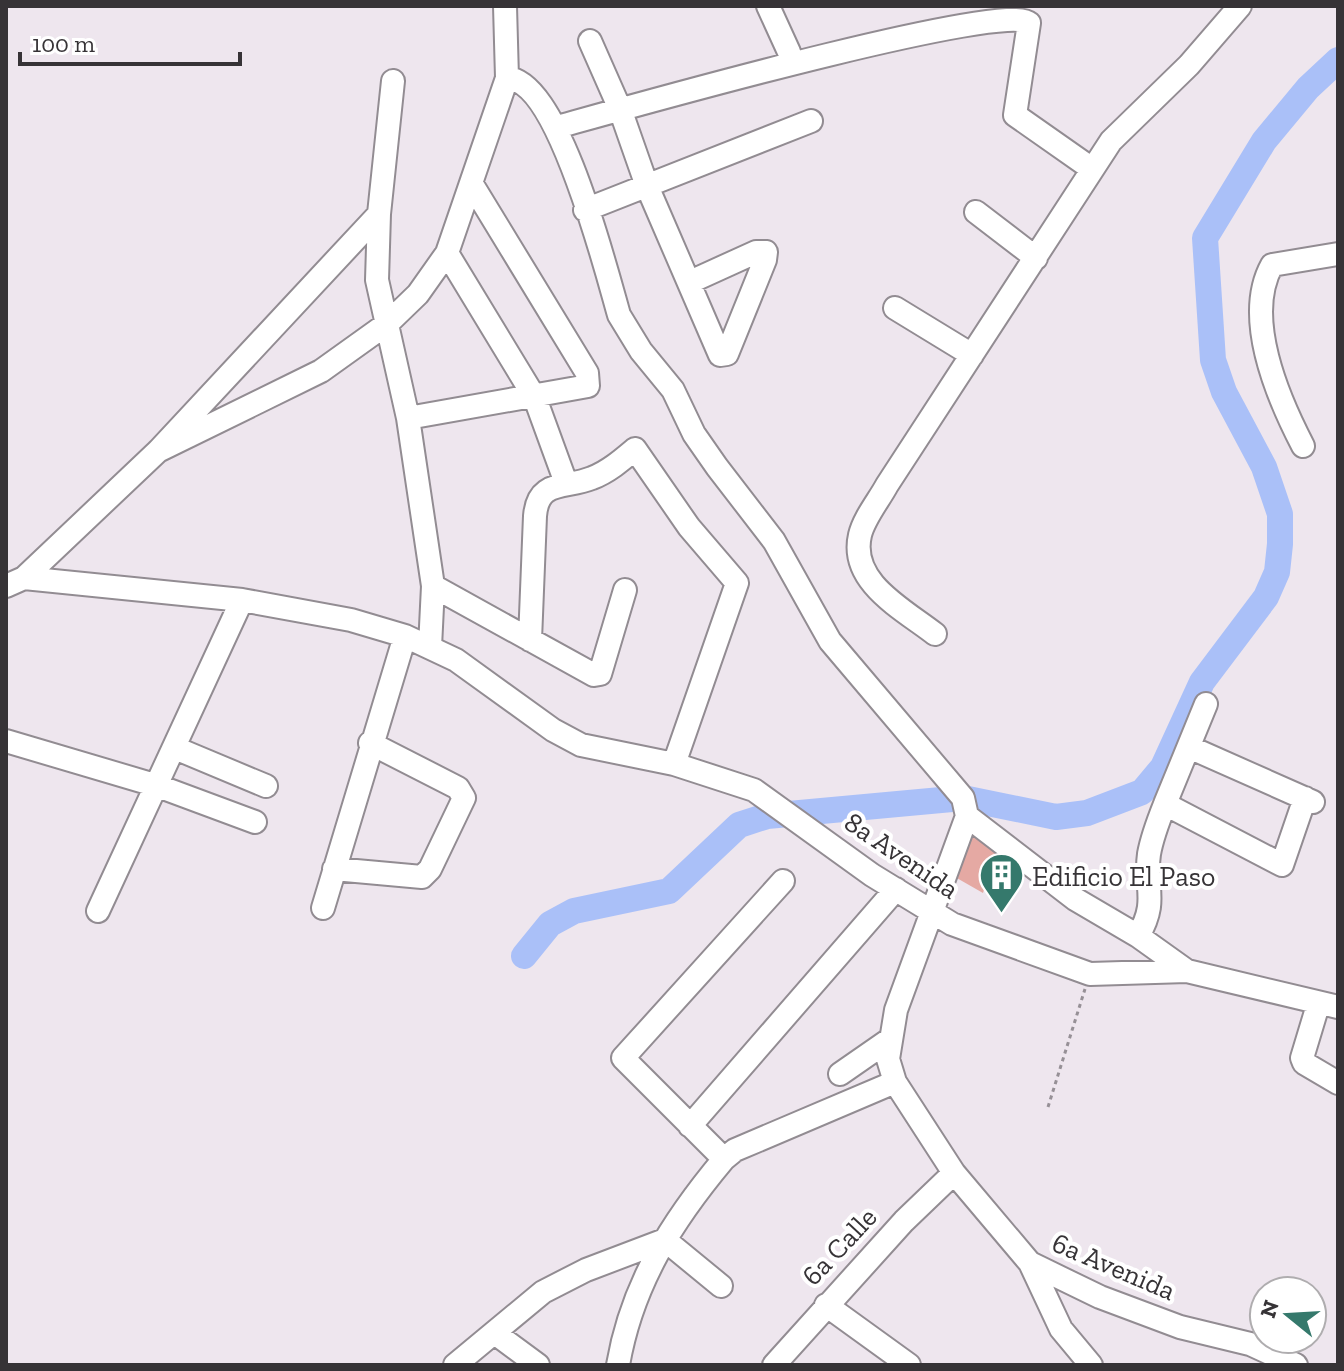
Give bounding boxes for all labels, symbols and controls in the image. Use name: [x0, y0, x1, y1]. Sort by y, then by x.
scale bar: [20, 16, 240, 66]
text: 100 m: [32, 29, 95, 58]
street label: 8a Avenida: [838, 805, 966, 906]
building icon: Edificio El Paso: [977, 852, 1025, 915]
place label: Edificio El Paso: [1032, 860, 1215, 893]
street label: 6a Calle: [795, 1201, 884, 1292]
street label: 6a Avenida: [1047, 1226, 1181, 1307]
north arrow: [1248, 1275, 1328, 1355]
text: N: [1254, 1297, 1285, 1321]

